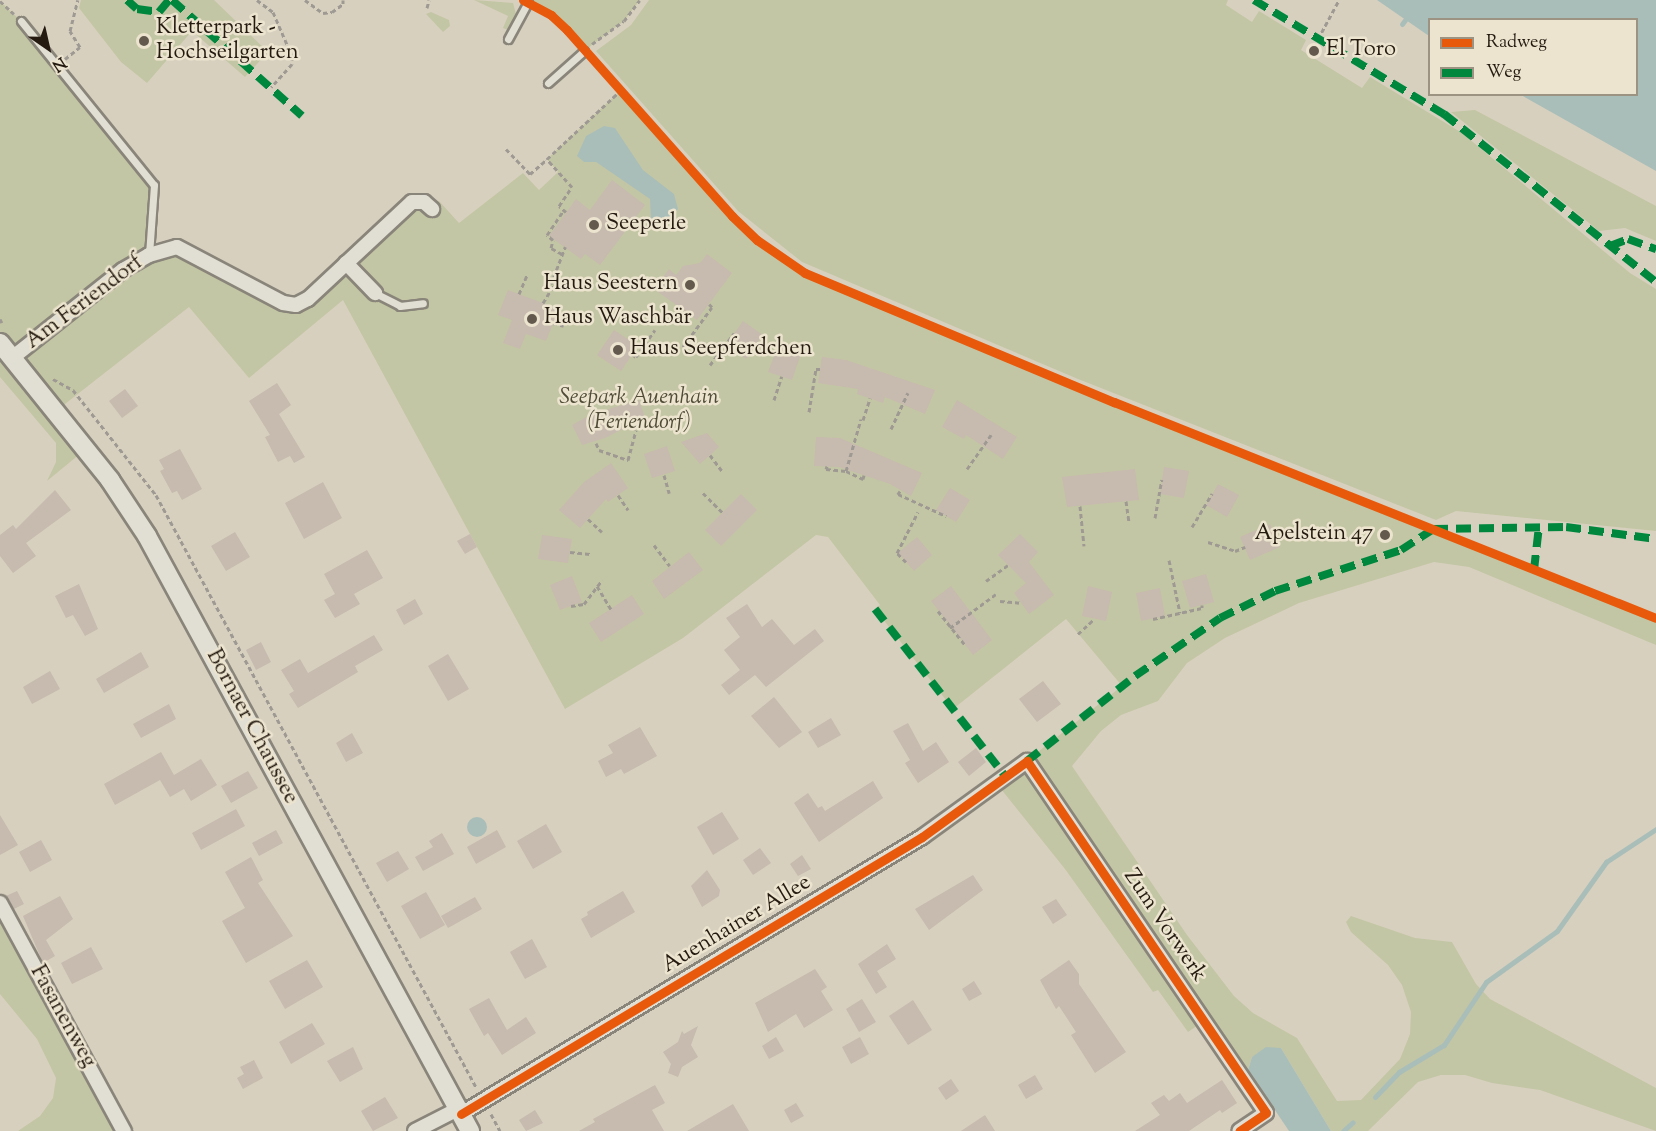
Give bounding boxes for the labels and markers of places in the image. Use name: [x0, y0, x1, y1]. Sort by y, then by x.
place label: Kletterpark - Hochseilgarten: [156, 15, 299, 66]
marker: Kletterpark - Hochseilgarten: [137, 34, 151, 48]
place label: El Toro: [1326, 38, 1396, 64]
marker: El Toro: [1307, 44, 1321, 58]
place label: Seeperle: [606, 212, 686, 238]
marker: Seeperle: [587, 218, 601, 232]
place label: Haus Seestern: [543, 272, 678, 298]
marker: Haus Seestern: [683, 278, 697, 292]
place label: Haus Waschbär: [544, 306, 692, 332]
marker: Haus Waschbär: [525, 312, 539, 326]
place label: Haus Seepferdchen: [630, 337, 812, 363]
marker: Haus Seepferdchen: [611, 343, 625, 357]
place label: Apelstein 47: [1254, 522, 1373, 548]
marker: Apelstein 47: [1378, 528, 1392, 542]

